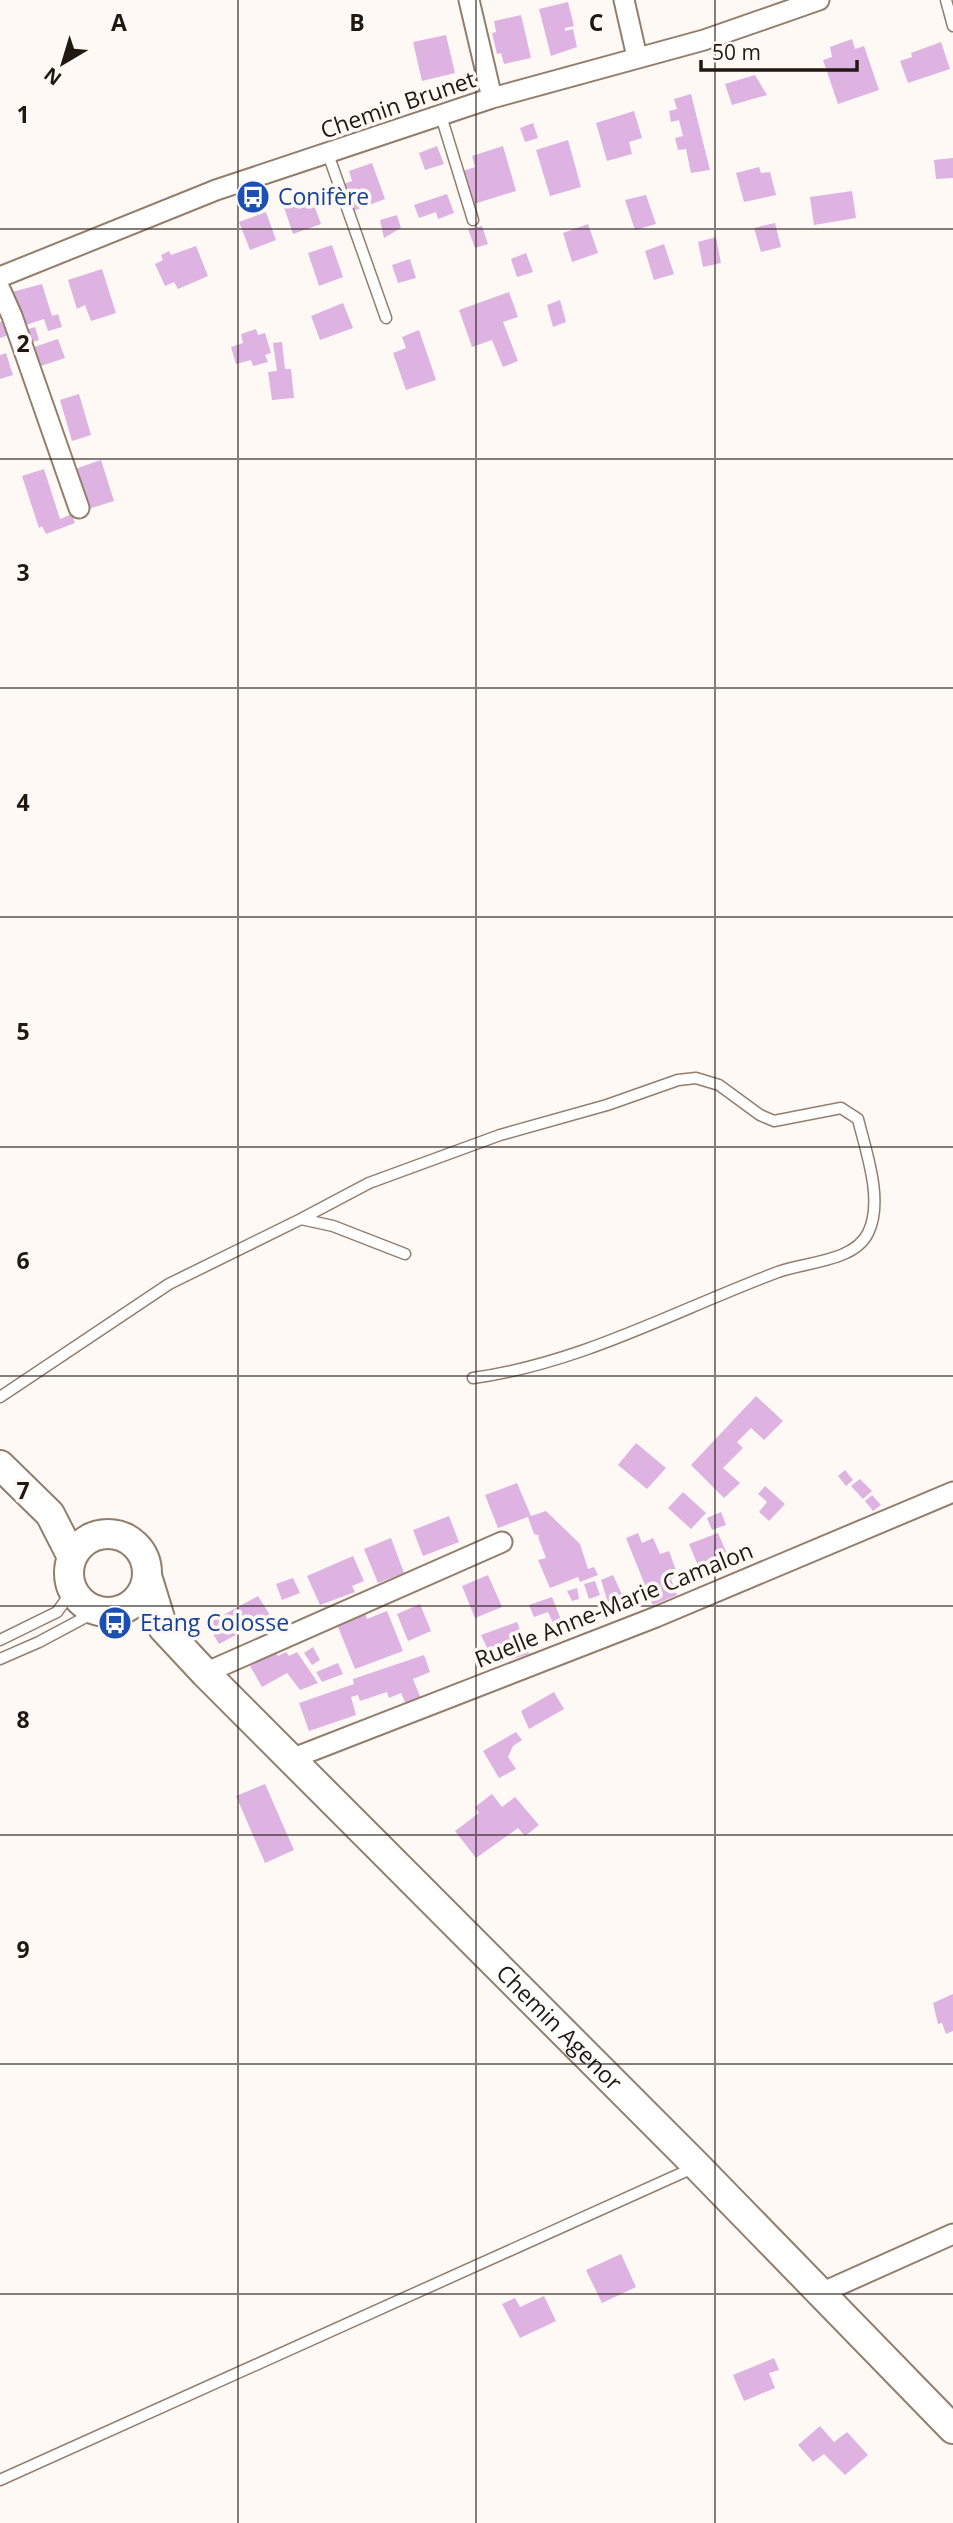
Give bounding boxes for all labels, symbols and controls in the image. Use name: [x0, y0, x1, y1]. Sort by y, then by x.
text: A: [111, 6, 127, 38]
text: B: [349, 6, 365, 38]
text: C: [589, 6, 603, 38]
north arrow: [28, 28, 98, 98]
scale bar: [701, 28, 857, 72]
text: 50 m: [712, 38, 761, 66]
text: N: [38, 61, 67, 91]
street label: Chemin Brunet: [316, 63, 480, 146]
text: 1: [16, 98, 30, 130]
bus stop icon: Conifère: [234, 178, 272, 216]
place label: Conifère: [278, 180, 369, 212]
text: 2: [16, 327, 30, 359]
text: 3: [16, 556, 30, 588]
text: 4: [16, 786, 30, 818]
text: 5: [16, 1015, 30, 1047]
text: 6: [16, 1244, 30, 1276]
text: 7: [16, 1474, 30, 1506]
street label: Ruelle Anne-Marie Camalon: [470, 1534, 758, 1675]
bus stop icon: Etang Colosse: [96, 1604, 134, 1642]
place label: Etang Colosse: [140, 1606, 289, 1638]
text: 8: [16, 1703, 30, 1735]
text: 9: [16, 1933, 30, 1965]
street label: Chemin Agenor: [490, 1957, 630, 2098]

